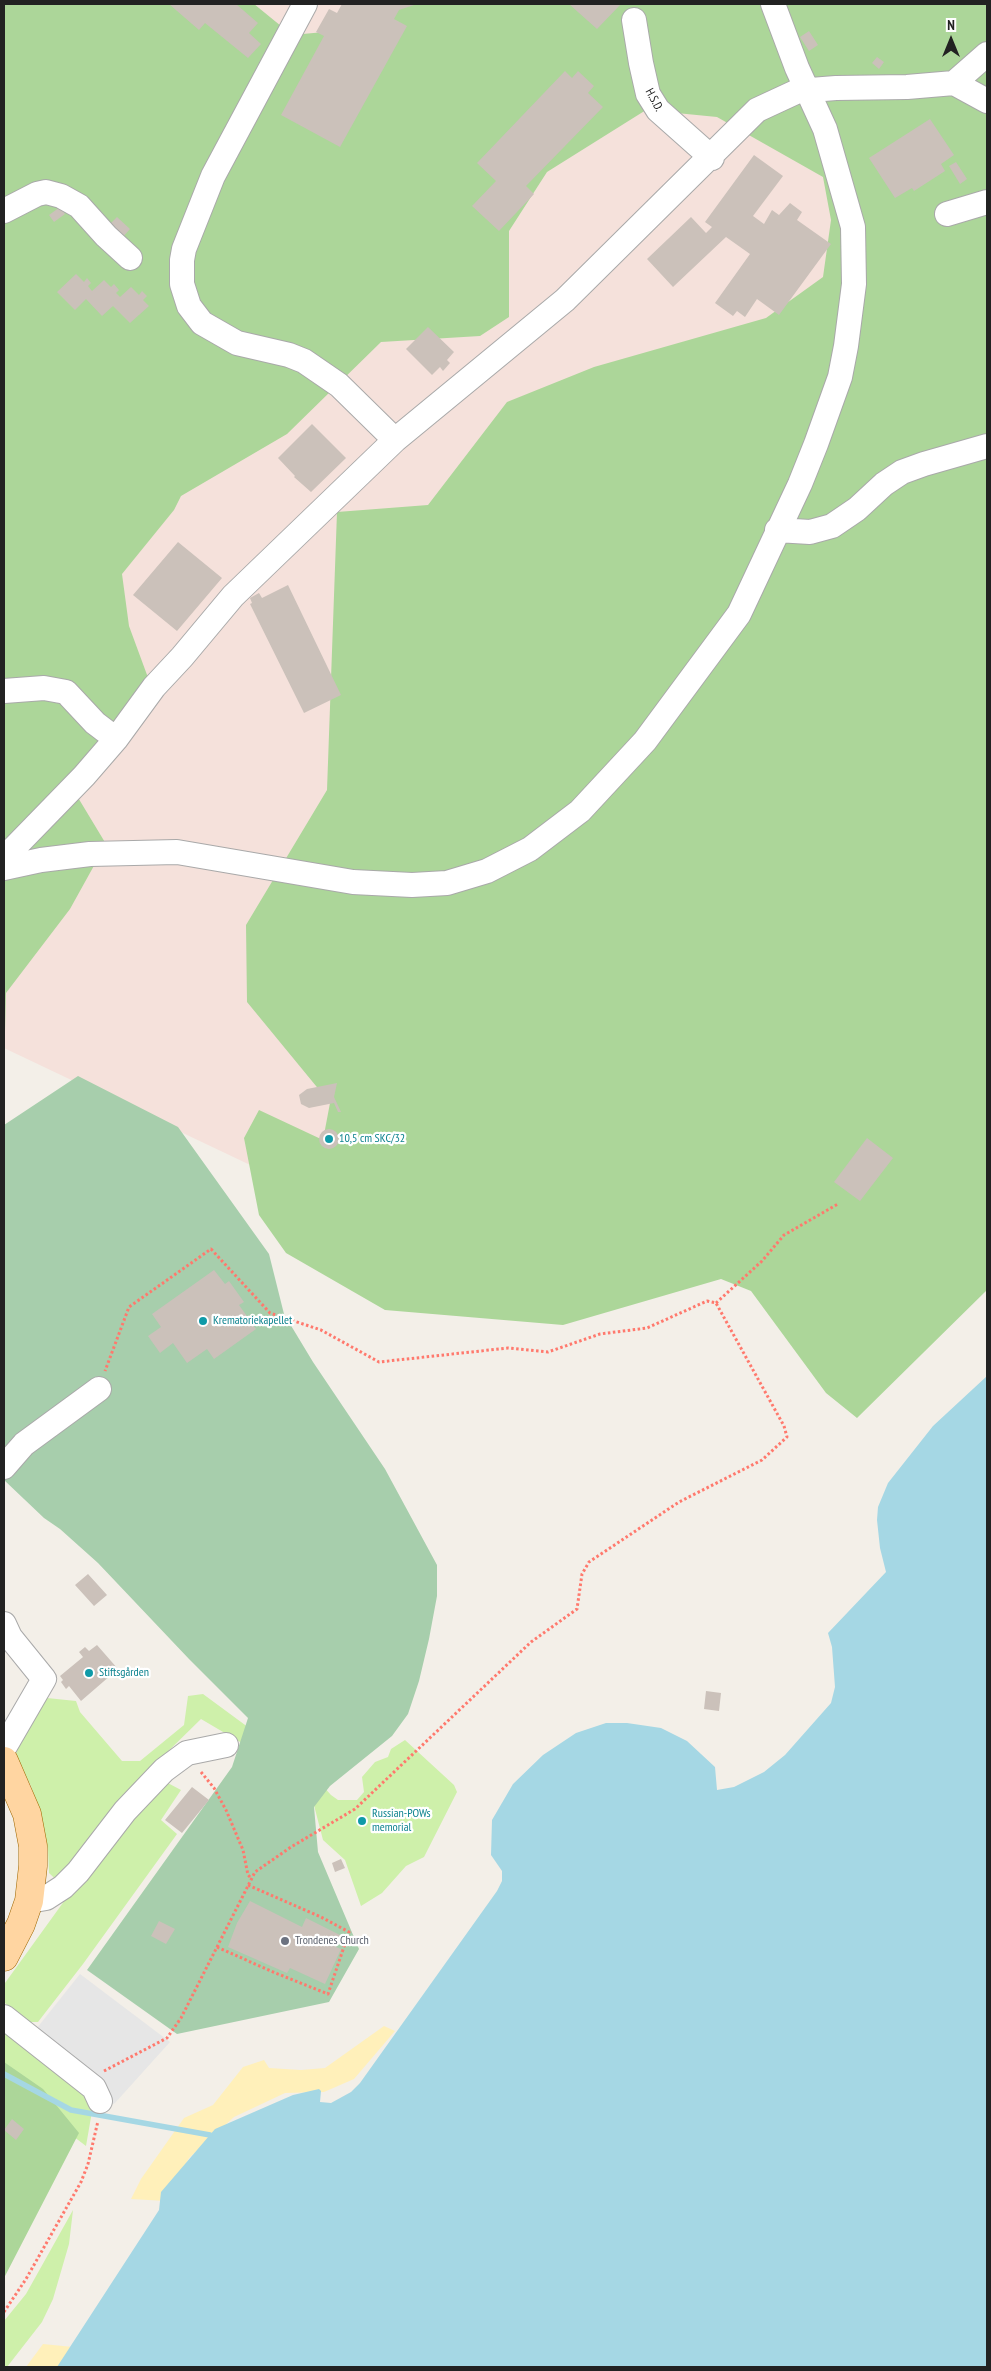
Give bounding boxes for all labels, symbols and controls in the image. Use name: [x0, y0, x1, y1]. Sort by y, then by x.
north arrow: [926, 15, 976, 65]
text: N: [947, 16, 955, 34]
street label: H.S.D.: [642, 86, 666, 114]
place label: 10,5 cm SKC/32: [339, 1132, 405, 1146]
marker: 10,5 cm SKC/32: [323, 1133, 335, 1145]
place label: Krematoriekapellet: [213, 1314, 292, 1328]
marker: Krematoriekapellet: [197, 1315, 209, 1327]
place label: Stiftsgården: [99, 1666, 149, 1680]
marker: Stiftsgården: [83, 1667, 95, 1679]
place label: Russian-POWs memorial: [372, 1807, 431, 1835]
marker: Russian-POWs memorial: [356, 1815, 368, 1827]
place label: Trondenes Church: [295, 1934, 369, 1948]
marker: Trondenes Church: [279, 1935, 291, 1947]

